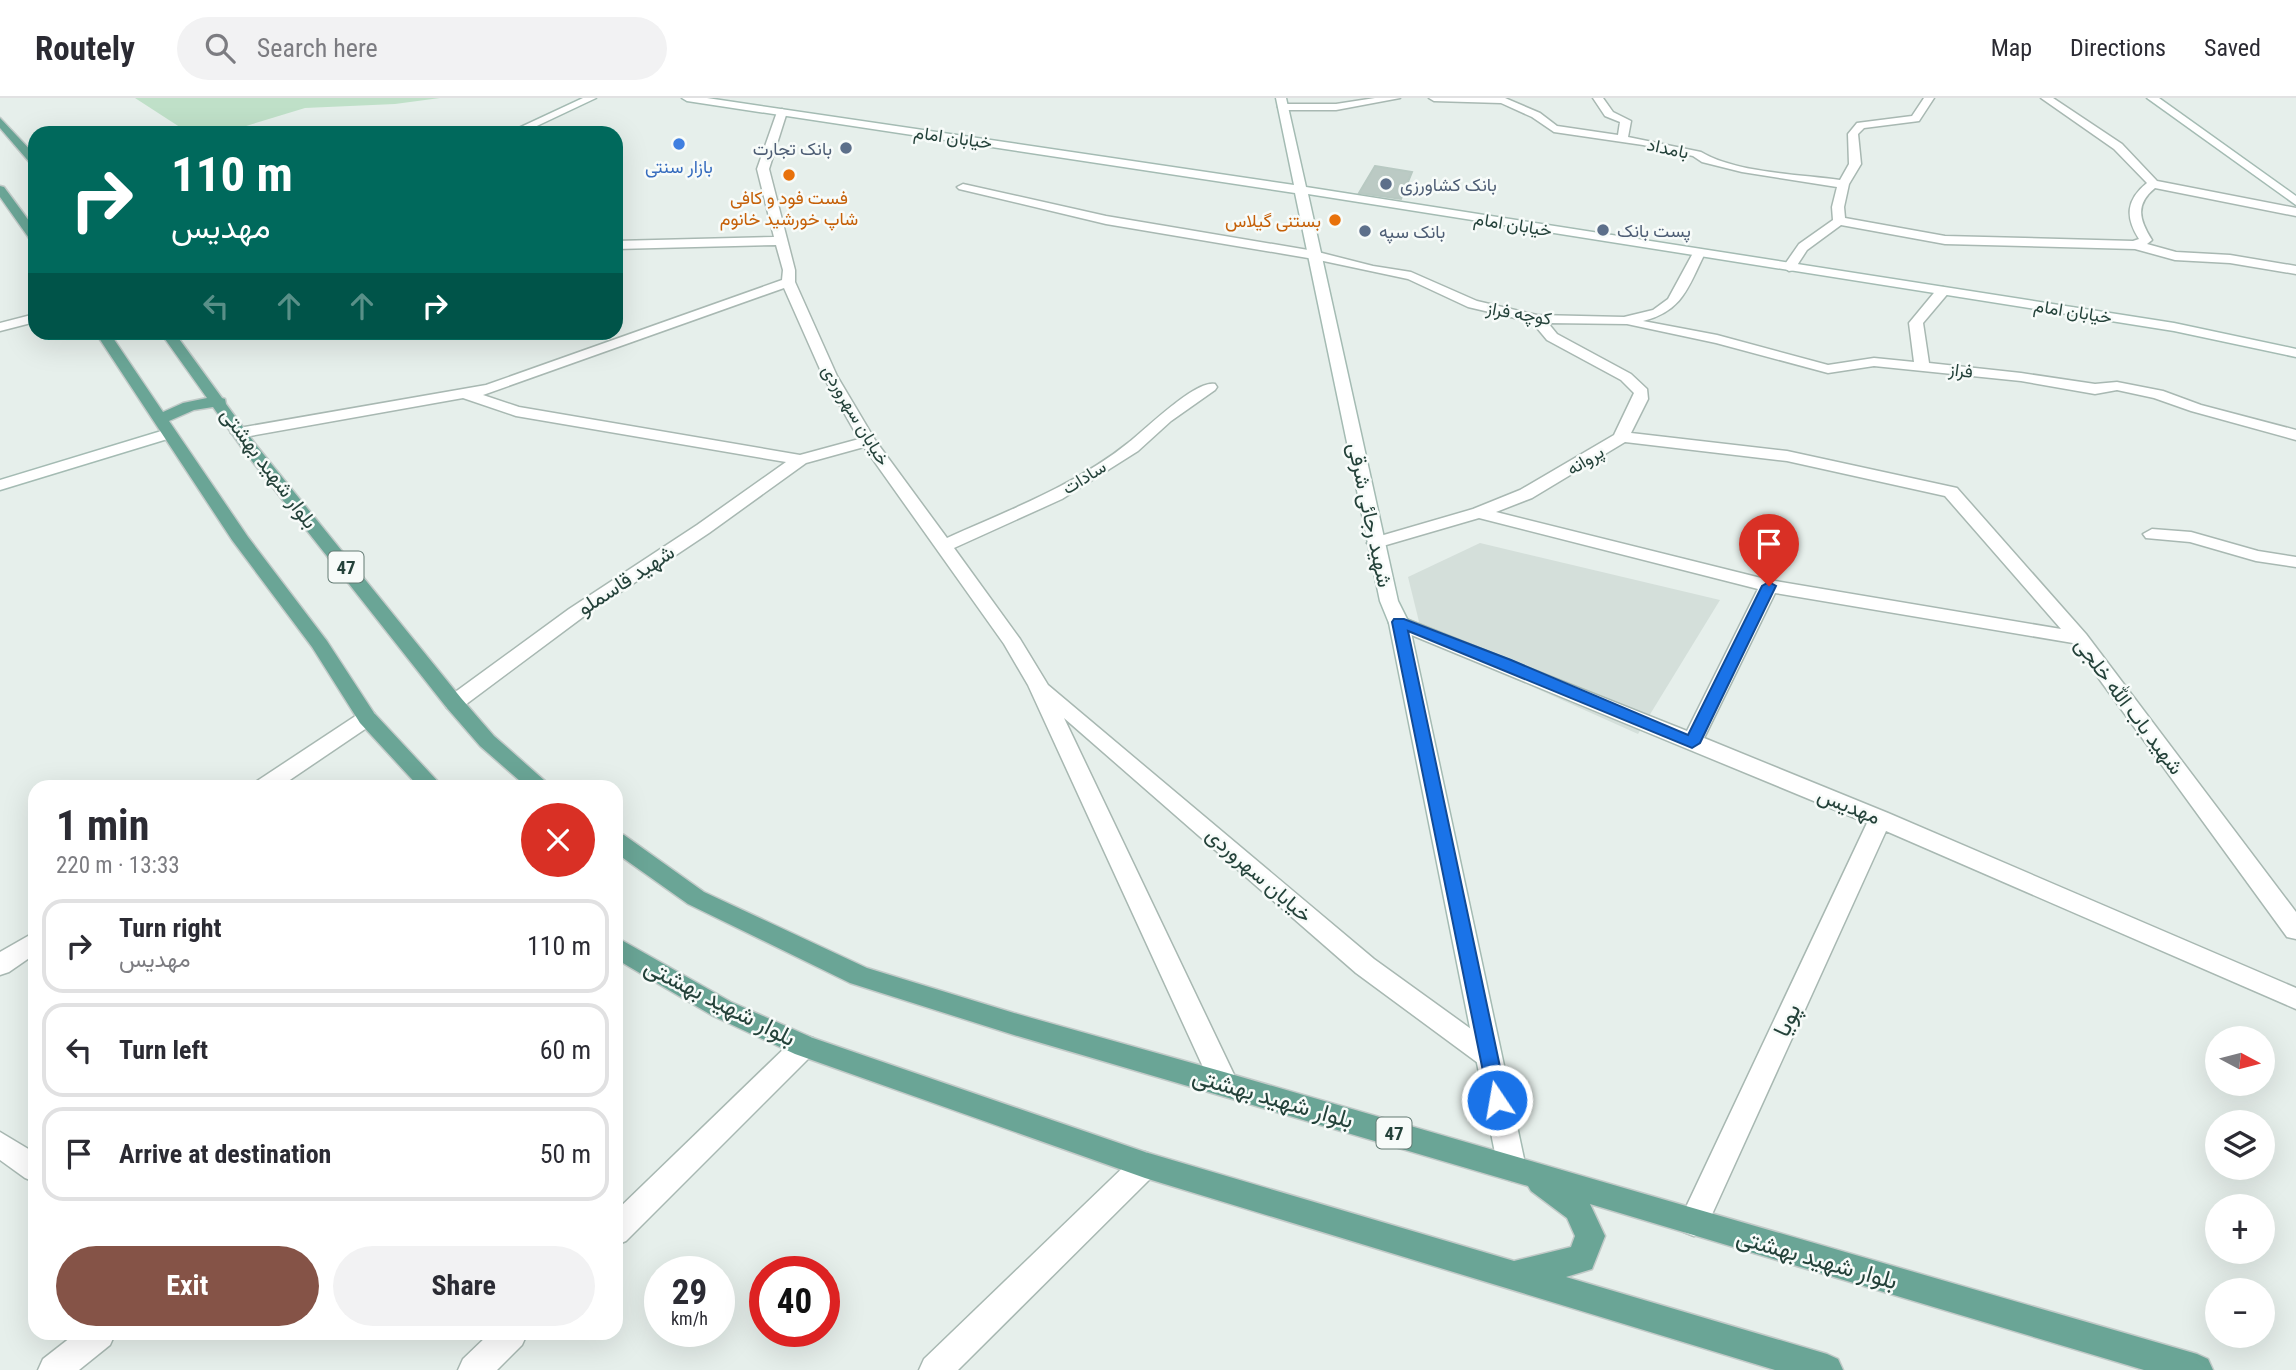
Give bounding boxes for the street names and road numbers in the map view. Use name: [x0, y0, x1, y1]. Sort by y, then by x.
street label: خیابان امام: [912, 121, 993, 155]
street label: بامداد: [1645, 133, 1691, 163]
street label: خیابان امام: [1472, 207, 1554, 243]
street label: خیابان امام: [2032, 294, 2114, 330]
street label: کوچه فراز: [1483, 297, 1553, 331]
street label: فراز: [1947, 358, 1974, 383]
street label: خیابان سهروردی: [817, 361, 894, 470]
street label: بلوار شهید بهشتی: [215, 403, 322, 534]
street label: شهید رجائی شرقی: [1342, 441, 1397, 590]
street label: پروانه: [1563, 441, 1608, 481]
street label: سادات: [1058, 456, 1110, 498]
street label: شهید قاسملو: [573, 540, 679, 621]
road number: 47: [328, 552, 364, 582]
street label: شهید باب الله خلجی: [2069, 632, 2189, 780]
street label: مهدیس: [1814, 783, 1884, 830]
street label: خیابان سهروردی: [1200, 822, 1317, 928]
street label: بلوار شهید بهشتی: [639, 952, 800, 1053]
street label: پویا: [1767, 999, 1809, 1042]
street label: بلوار شهید بهشتی: [1189, 1062, 1357, 1135]
road number: 47: [1376, 1118, 1412, 1148]
street label: بلوار شهید بهشتی: [1733, 1223, 1901, 1296]

